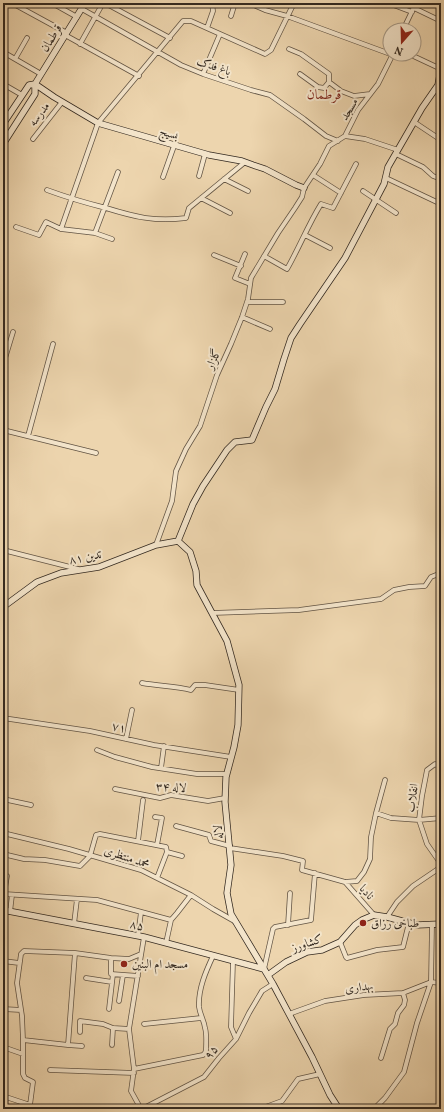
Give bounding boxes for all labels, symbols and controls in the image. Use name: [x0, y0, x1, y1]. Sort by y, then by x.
street label: قرطمان: [37, 22, 66, 55]
north arrow: [382, 22, 422, 62]
text: N: [393, 42, 405, 58]
street label: باغ فدک: [194, 54, 233, 82]
district label: قرطمان: [307, 86, 341, 105]
street label: مسجد: [337, 95, 363, 124]
street label: مدرسه: [25, 99, 54, 130]
street label: بسیج: [157, 124, 180, 146]
street label: گلزار: [201, 346, 226, 373]
street label: تدین ۸۱: [68, 547, 104, 569]
street label: ۷۱: [110, 719, 127, 737]
street label: لاله ۳۴: [155, 779, 187, 797]
street label: انقلاب: [403, 782, 423, 814]
street label: لاله: [210, 824, 228, 840]
street label: محمد منتظری: [102, 843, 152, 873]
street label: نادیا: [355, 882, 377, 904]
place label: طباخی رزاق: [371, 916, 420, 932]
street label: ۸۵: [128, 917, 145, 935]
marker: طباخی رزاق: [358, 918, 368, 928]
street label: کشاورز: [289, 931, 325, 957]
place label: مسجد ام البنین: [132, 957, 188, 975]
marker: مسجد ام البنین: [119, 959, 129, 969]
street label: بهداری: [344, 978, 374, 998]
street label: ۹۵: [201, 1042, 222, 1063]

